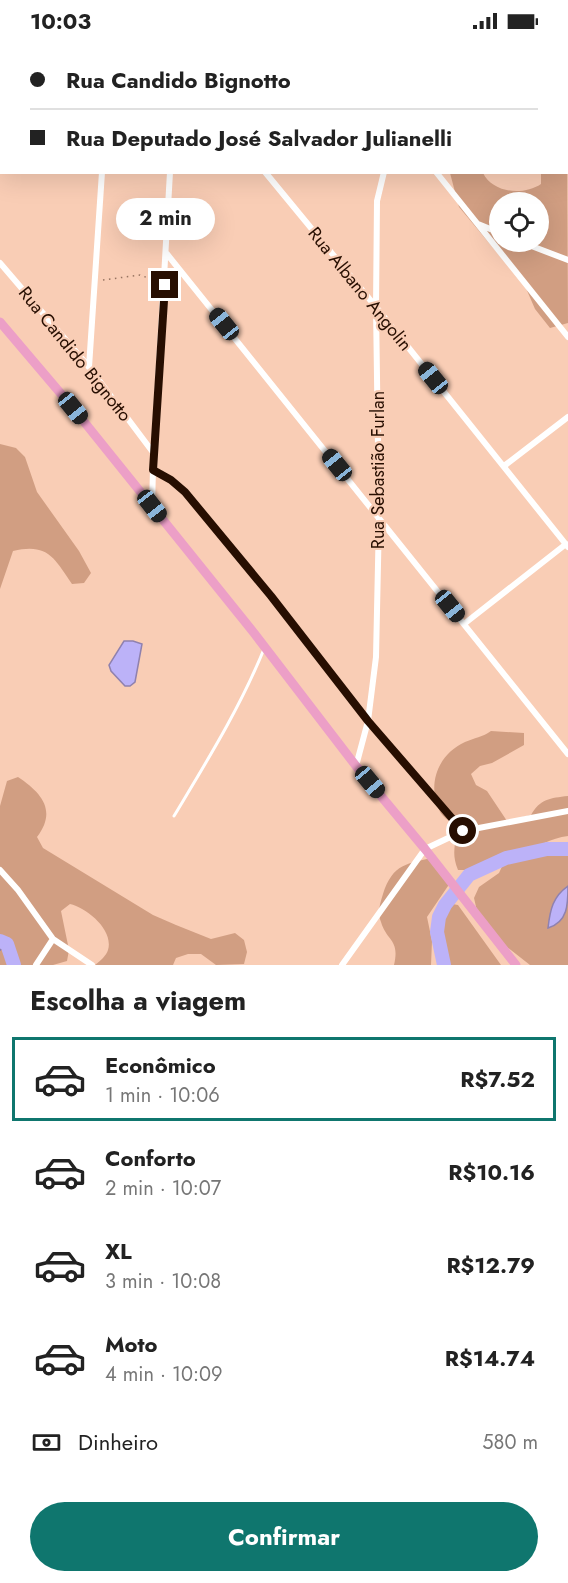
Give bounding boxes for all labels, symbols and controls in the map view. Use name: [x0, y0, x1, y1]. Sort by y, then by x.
text: 10:03: [30, 5, 91, 37]
text: Rua Candido Bignotto: [66, 64, 291, 96]
text: Rua Deputado José Salvador Julianelli: [66, 122, 452, 154]
map controls: [489, 192, 549, 252]
button: locate: [489, 192, 549, 252]
callout: 2 min: [116, 198, 214, 240]
text: 2 min: [139, 204, 192, 233]
street label: Rua Albano Angolin: [302, 221, 418, 357]
route end: [151, 271, 178, 298]
street label: Rua Candido Bignotto: [12, 281, 138, 427]
car: [206, 304, 242, 344]
car: [415, 358, 451, 398]
car: [55, 388, 91, 428]
street label: Rua Sebastião Furlan: [365, 391, 391, 549]
car: [319, 445, 355, 485]
car: [134, 486, 170, 526]
car: [432, 586, 468, 626]
car: [352, 762, 388, 802]
route start: [449, 817, 476, 844]
text: Escolha a viagem: [30, 981, 246, 1020]
text: Econômico: [105, 1049, 216, 1081]
icon: car: [33, 1052, 87, 1106]
text: R$7.52: [460, 1063, 535, 1095]
text: 1 min · 10:06: [105, 1081, 220, 1110]
text: Conforto: [105, 1142, 196, 1174]
icon: car: [33, 1145, 87, 1199]
text: R$10.16: [448, 1156, 535, 1188]
text: 2 min · 10:07: [105, 1174, 221, 1203]
text: XL: [105, 1235, 132, 1267]
icon: car: [33, 1238, 87, 1292]
text: R$12.79: [446, 1249, 535, 1281]
text: 3 min · 10:08: [105, 1267, 221, 1296]
text: Moto: [105, 1328, 158, 1360]
icon: car: [33, 1331, 87, 1385]
text: R$14.74: [445, 1342, 535, 1374]
text: 4 min · 10:09: [105, 1360, 222, 1389]
icon: cash: [30, 1426, 63, 1459]
text: Dinheiro: [78, 1426, 158, 1458]
text: 580 m: [482, 1428, 538, 1457]
button: Confirmar: [30, 1502, 538, 1571]

